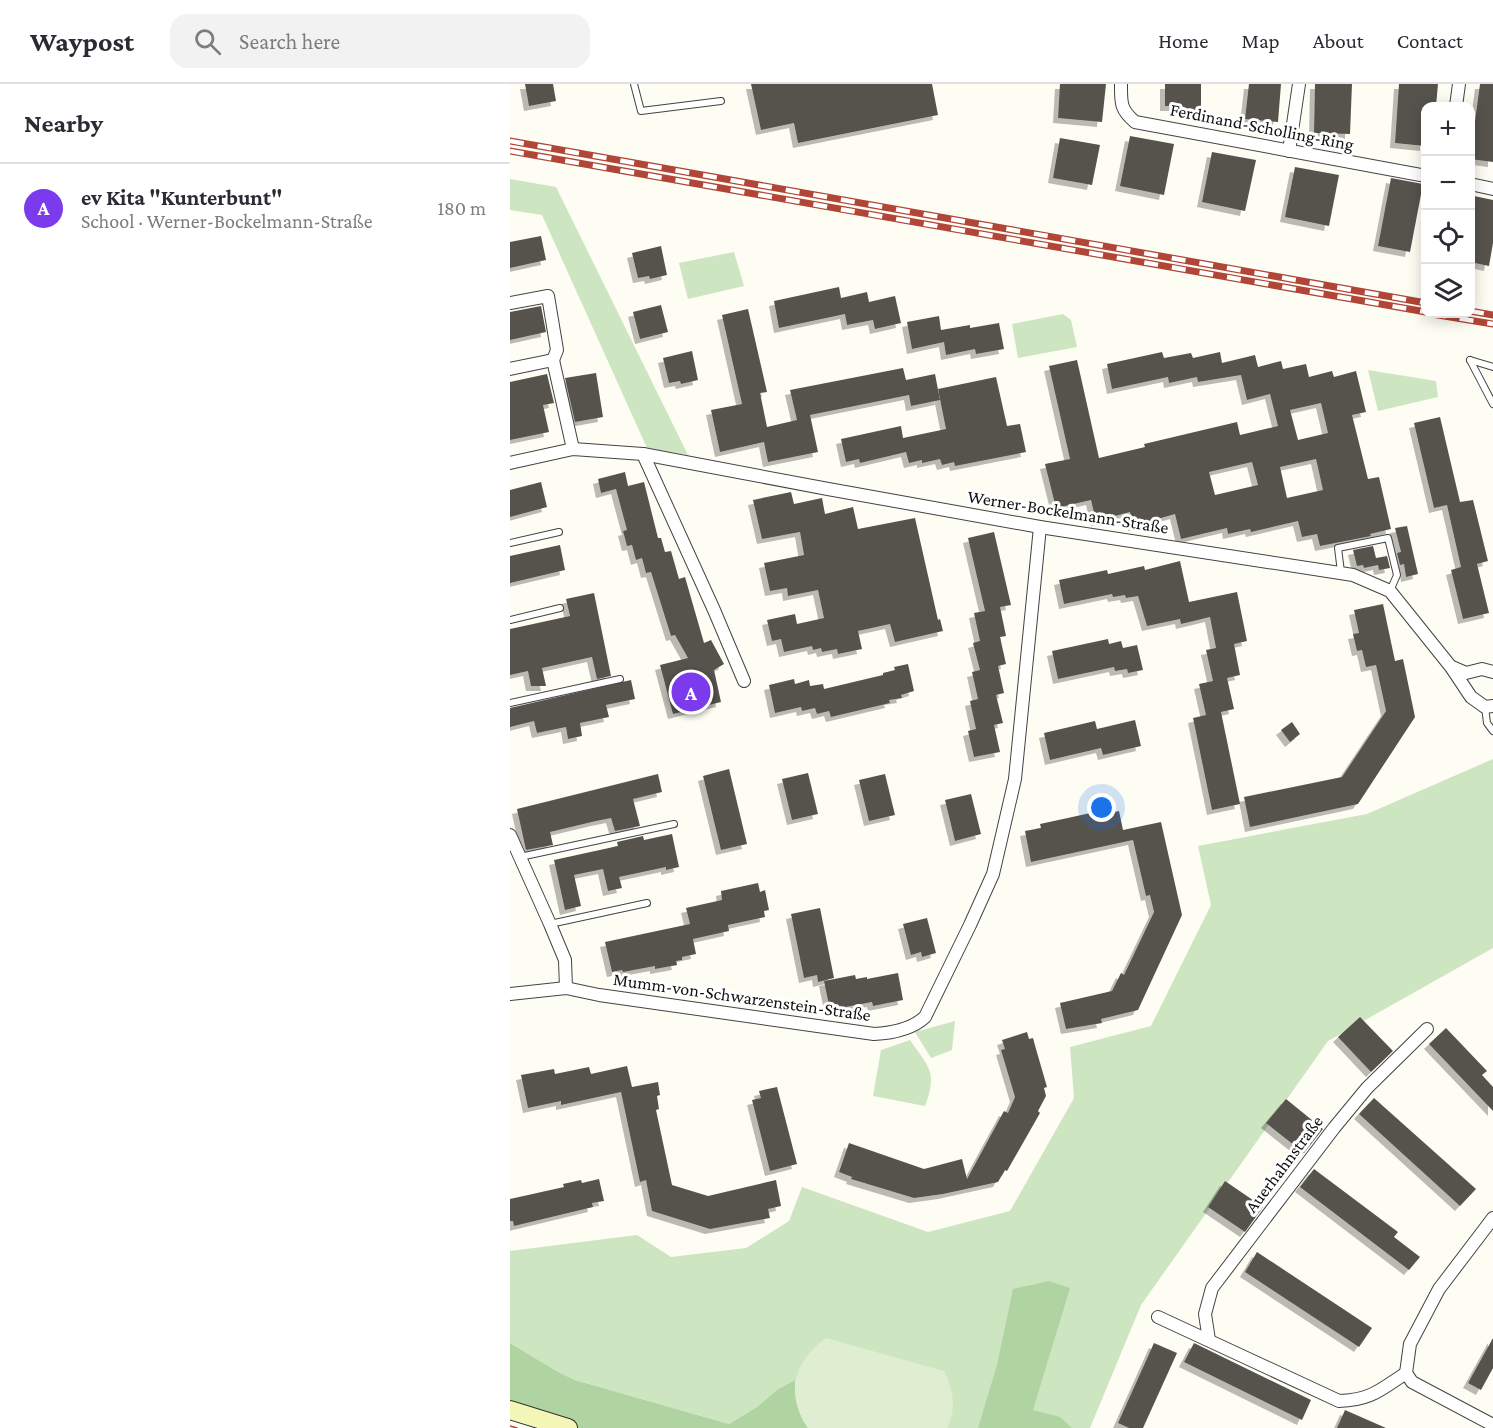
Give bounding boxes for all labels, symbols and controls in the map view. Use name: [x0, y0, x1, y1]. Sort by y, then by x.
search box: [170, 14, 590, 68]
icon: search: [191, 25, 224, 58]
text: Waypost: [30, 26, 134, 57]
text: Search here: [239, 29, 340, 54]
text: Home: [1158, 29, 1208, 53]
text: Map: [1241, 29, 1280, 53]
text: About: [1313, 29, 1364, 53]
text: Contact: [1397, 29, 1463, 53]
street label: Ferdinand-Scholling-Ring: [1168, 99, 1356, 155]
map controls: [1421, 102, 1475, 318]
button: +: [1421, 102, 1475, 156]
text: Nearby: [24, 109, 103, 138]
button: −: [1421, 156, 1475, 210]
text: ev Kita "Kunterbunt": [81, 185, 282, 210]
text: A: [38, 197, 49, 219]
text: 180 m: [437, 197, 486, 219]
text: School · Werner-Bockelmann-Straße: [81, 210, 373, 232]
button: locate: [1421, 210, 1475, 264]
button: layers: [1421, 264, 1475, 318]
street label: Werner-Bockelmann-Straße: [966, 486, 1170, 538]
pin: A: [672, 670, 711, 714]
your location: [1087, 793, 1116, 822]
street label: Mumm-von-Schwarzenstein-Straße: [612, 969, 872, 1025]
street label: Auerhahnstraße: [1241, 1111, 1327, 1217]

